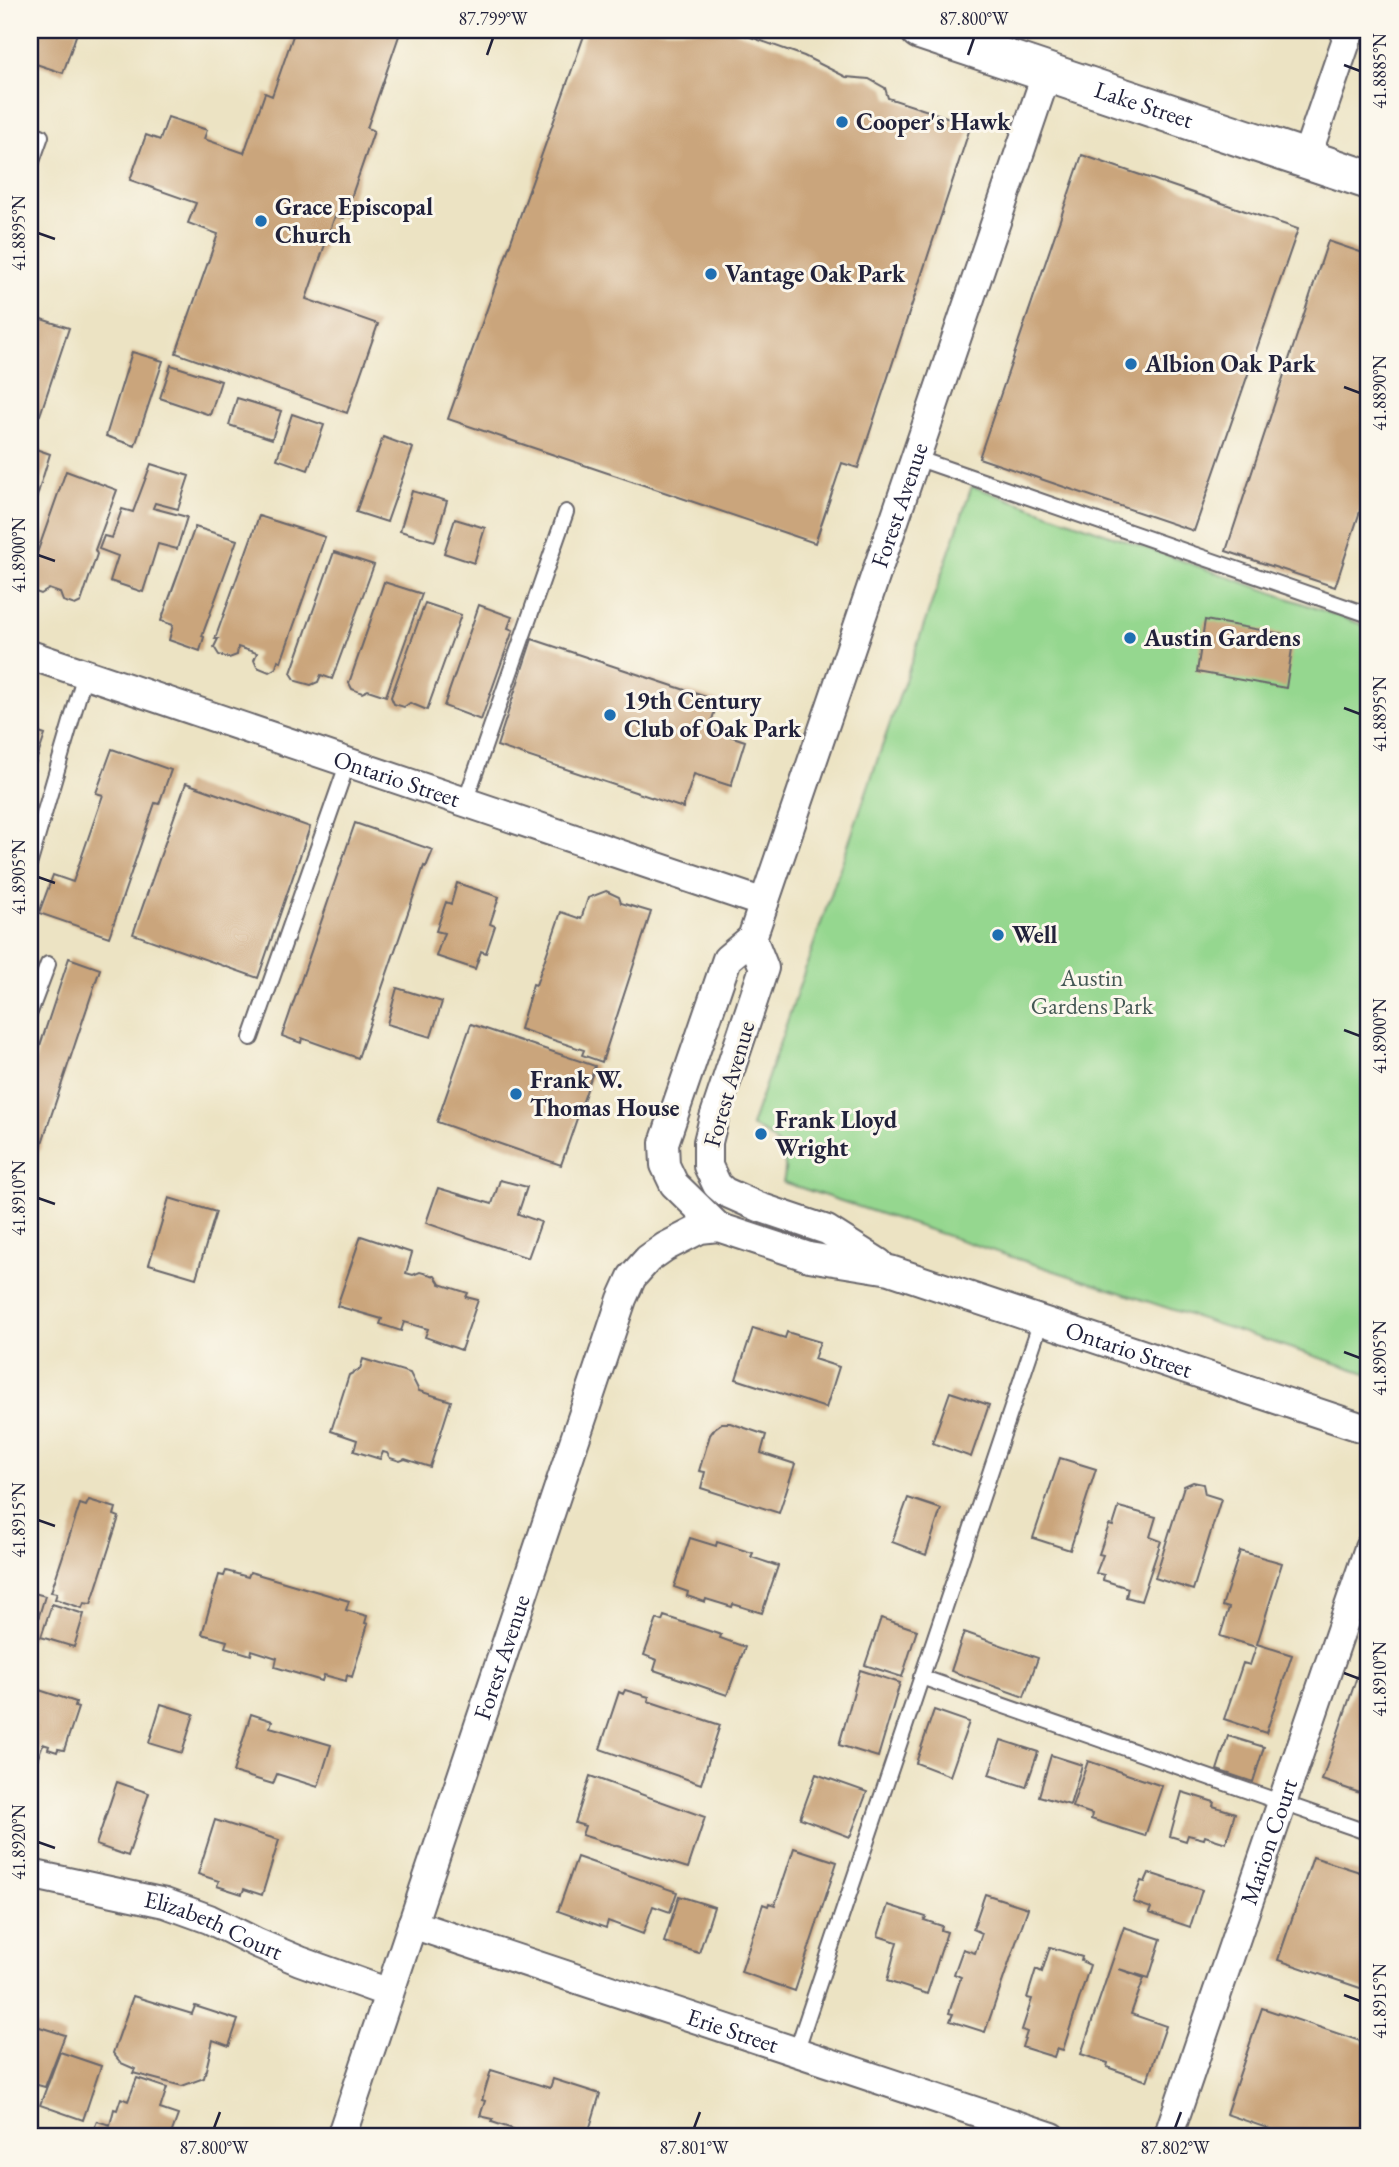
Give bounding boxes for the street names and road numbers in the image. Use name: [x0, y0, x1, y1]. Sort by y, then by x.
street label: Lake Street: [1091, 73, 1198, 135]
street label: Forest Avenue: [863, 438, 935, 571]
street label: Ontario Street: [330, 743, 465, 814]
street label: Forest Avenue: [696, 1017, 761, 1151]
street label: Ontario Street: [1062, 1314, 1197, 1385]
street label: Forest Avenue: [466, 1591, 537, 1724]
street label: Marion Court: [1232, 1774, 1304, 1909]
street label: Elizabeth Court: [141, 1883, 288, 1967]
street label: Erie Street: [683, 2001, 783, 2060]

